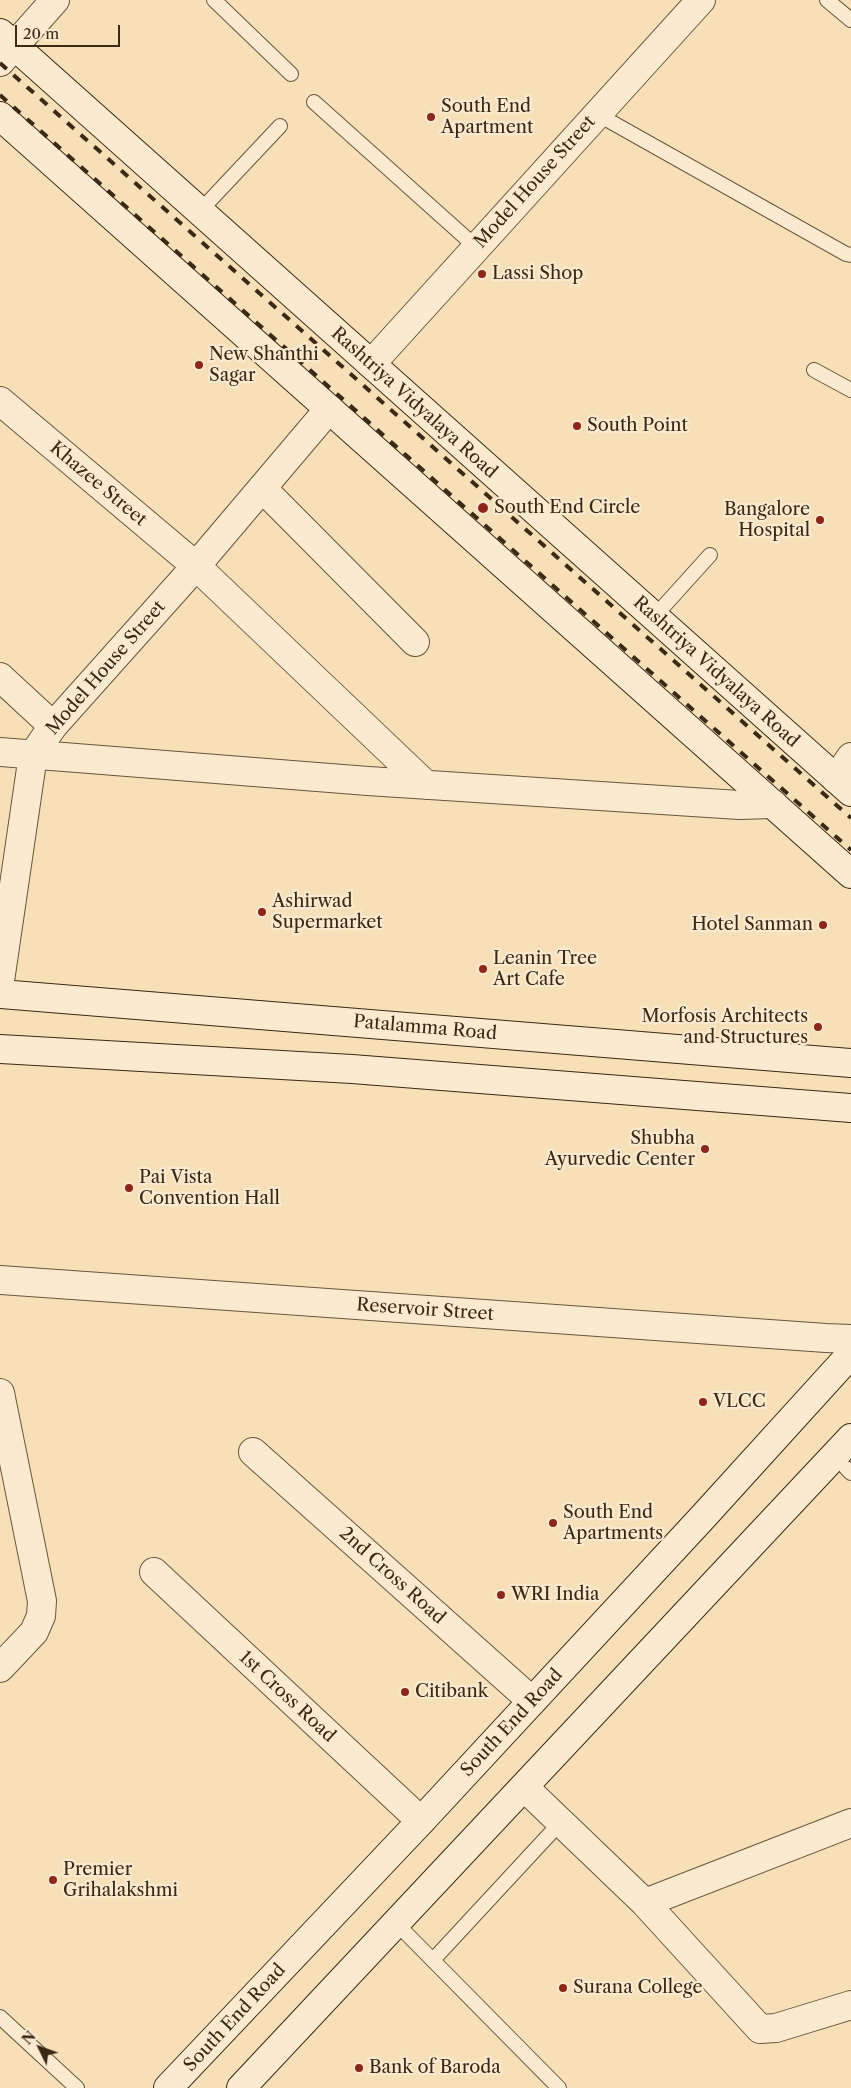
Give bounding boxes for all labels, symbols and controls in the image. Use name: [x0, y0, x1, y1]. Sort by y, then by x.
scale bar: [18, 15, 122, 47]
text: 20 m: [23, 24, 59, 43]
place label: South End Apartment: [441, 96, 533, 138]
marker: South End Apartment: [425, 111, 437, 123]
street label: Model House Street: [470, 111, 600, 253]
place label: Lassi Shop: [492, 263, 583, 285]
marker: Lassi Shop: [476, 268, 488, 280]
street label: Rashtriya Vidyalaya Road: [327, 323, 501, 483]
place label: New Shanthi Sagar: [209, 344, 319, 386]
marker: New Shanthi Sagar: [193, 359, 205, 371]
place label: South Point: [587, 415, 688, 437]
marker: South Point: [571, 420, 583, 432]
street label: Khazee Street: [45, 437, 151, 531]
place label: South End Circle: [494, 497, 640, 519]
place label: Bangalore Hospital: [724, 499, 810, 542]
marker: South End Circle: [476, 501, 490, 515]
marker: Bangalore Hospital: [814, 514, 826, 526]
street label: Rashtriya Vidyalaya Road: [629, 592, 803, 752]
street label: Model House Street: [42, 596, 170, 740]
place label: Ashirwad Supermarket: [272, 891, 383, 934]
marker: Ashirwad Supermarket: [256, 906, 268, 918]
place label: Hotel Sanman: [691, 914, 813, 936]
marker: Hotel Sanman: [817, 919, 829, 931]
place label: Leanin Tree Art Cafe: [493, 948, 597, 991]
marker: Leanin Tree Art Cafe: [477, 963, 489, 975]
place label: Morfosis Architects and Structures: [641, 1006, 808, 1048]
street label: Patalamma Road: [352, 1011, 498, 1045]
marker: Morfosis Architects and Structures: [812, 1021, 824, 1033]
place label: Shubha Ayurvedic Center: [545, 1128, 695, 1170]
marker: Shubha Ayurvedic Center: [699, 1143, 711, 1155]
place label: Pai Vista Convention Hall: [139, 1167, 280, 1210]
marker: Pai Vista Convention Hall: [123, 1182, 135, 1194]
street label: Reservoir Street: [356, 1294, 494, 1326]
place label: VLCC: [713, 1391, 766, 1413]
marker: VLCC: [697, 1396, 709, 1408]
place label: South End Apartments: [563, 1502, 663, 1545]
marker: South End Apartments: [547, 1517, 559, 1529]
street label: 2nd Cross Road: [335, 1523, 449, 1629]
place label: WRI India: [511, 1584, 599, 1606]
marker: WRI India: [495, 1589, 507, 1601]
street label: 1st Cross Road: [234, 1647, 340, 1747]
street label: South End Road: [457, 1665, 567, 1781]
place label: Citibank: [415, 1681, 488, 1703]
marker: Citibank: [399, 1686, 411, 1698]
place label: Premier Grihalakshmi: [63, 1859, 178, 1902]
marker: Premier Grihalakshmi: [47, 1874, 59, 1886]
street label: South End Road: [180, 1960, 290, 2076]
place label: Surana College: [573, 1977, 703, 1999]
marker: Surana College: [557, 1982, 569, 1994]
north arrow: [15, 2023, 65, 2073]
text: N: [18, 2027, 40, 2049]
place label: Bank of Baroda: [369, 2057, 501, 2079]
marker: Bank of Baroda: [353, 2062, 365, 2074]

